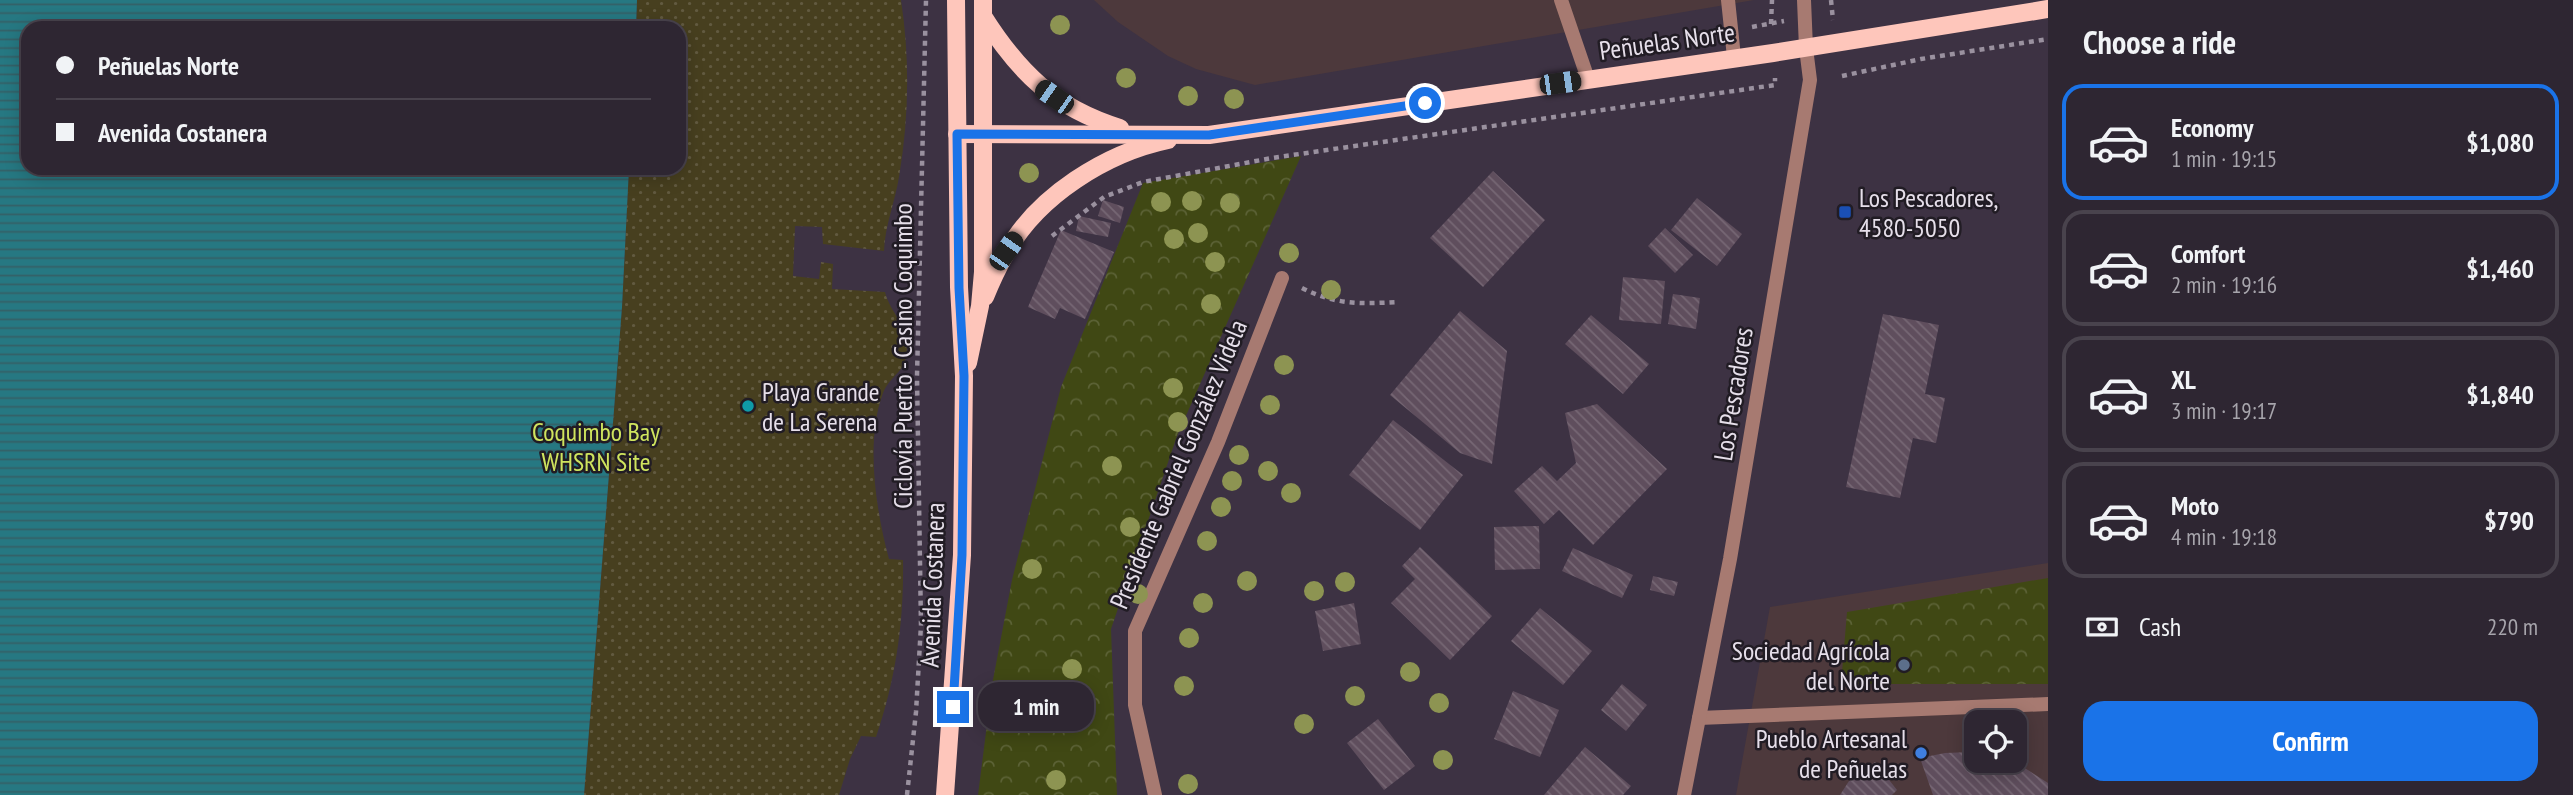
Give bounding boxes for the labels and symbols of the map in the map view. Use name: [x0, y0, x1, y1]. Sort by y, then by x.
street label: Peñuelas Norte: [1597, 15, 1737, 67]
car: [1538, 70, 1583, 96]
car: [1031, 76, 1078, 118]
route start: [1409, 87, 1441, 119]
place label: Los Pescadores, 4580-5050: [1859, 181, 1998, 244]
street label: Ciclovía Puerto - Casino Coquimbo: [886, 203, 919, 509]
marker: Los Pescadores, 4580-5050: [1837, 204, 1853, 220]
car: [986, 228, 1027, 274]
street label: Presidente Gabriel González Videla: [1102, 314, 1254, 614]
street label: Los Pescadores: [1706, 325, 1760, 463]
place label: Playa Grande de La Serena: [762, 375, 880, 438]
marker: Playa Grande de La Serena: [740, 398, 756, 414]
park label: Coquimbo Bay WHSRN Site: [532, 415, 660, 478]
street label: Avenida Costanera: [913, 502, 951, 668]
place label: Sociedad Agrícola del Norte: [1732, 634, 1890, 697]
marker: Sociedad Agrícola del Norte: [1896, 657, 1912, 673]
callout: 1 min: [978, 682, 1093, 732]
route end: [937, 691, 969, 723]
place label: Pueblo Artesanal de Peñuelas: [1756, 722, 1907, 785]
marker: Pueblo Artesanal de Peñuelas: [1913, 745, 1929, 761]

